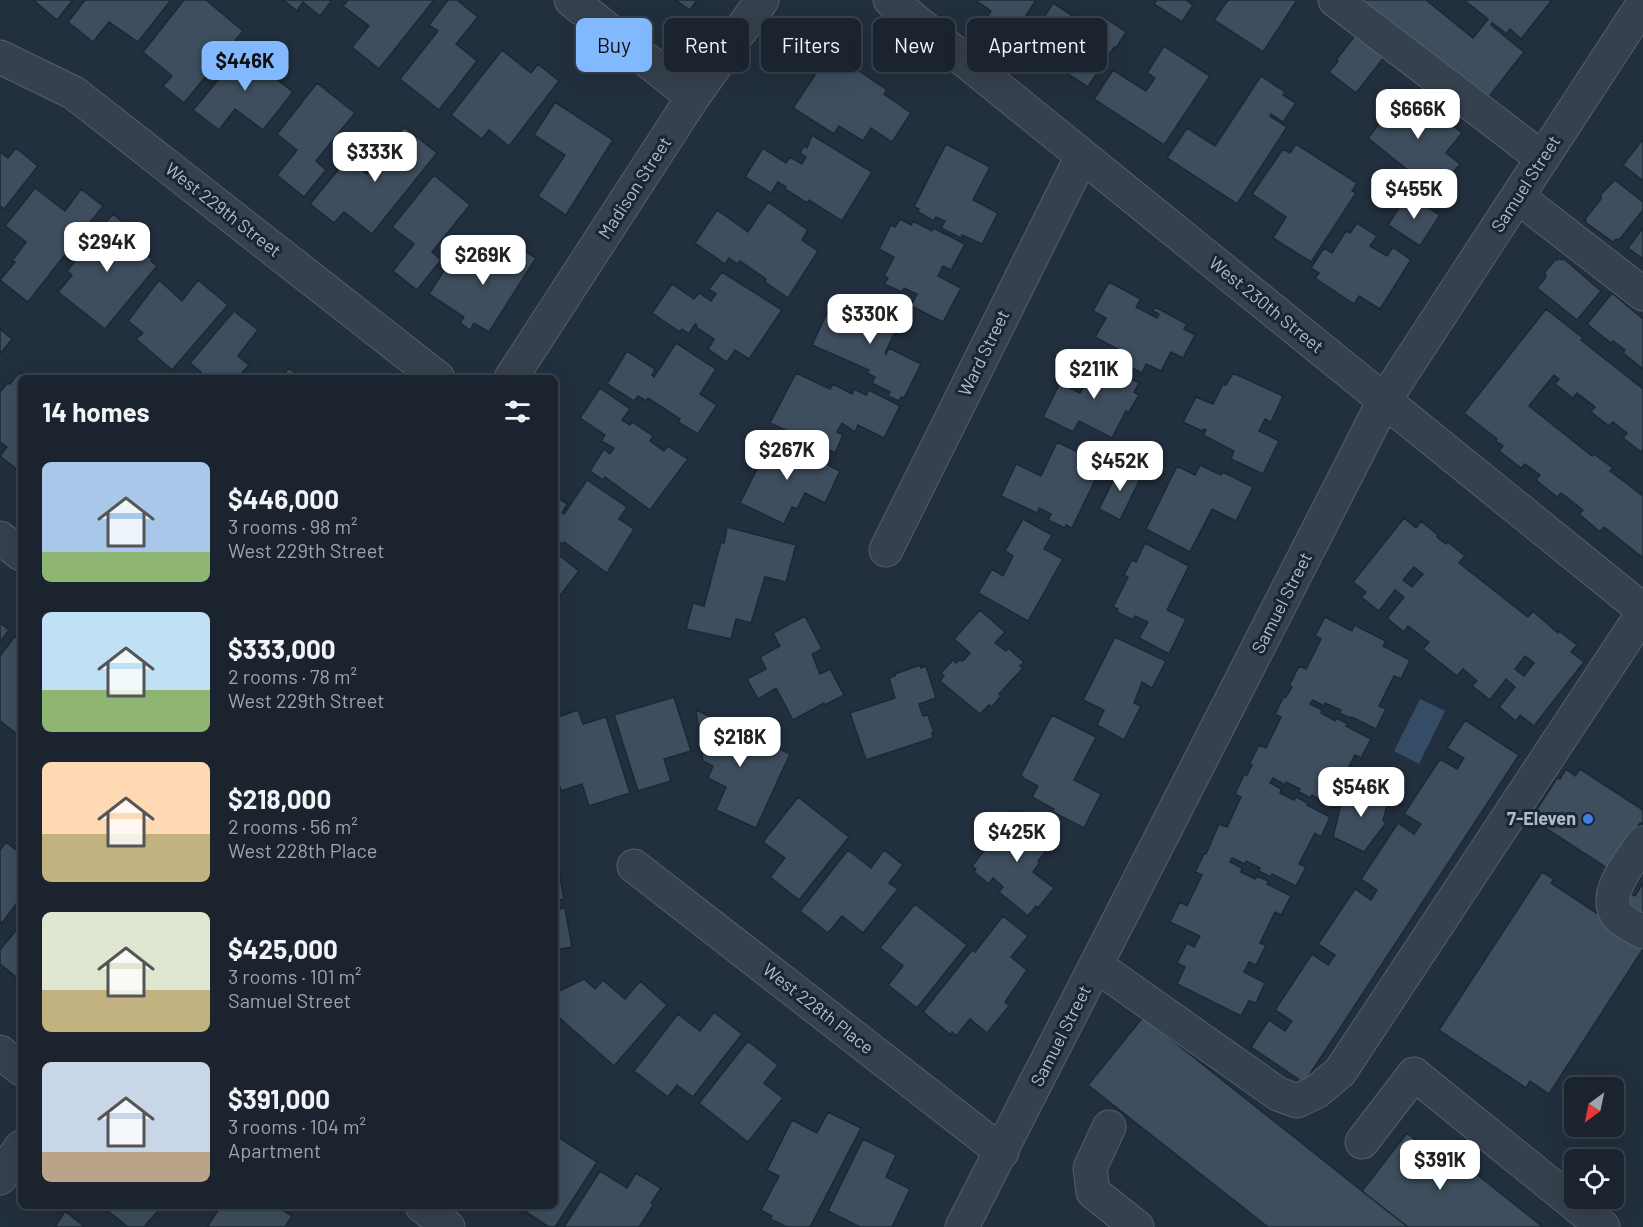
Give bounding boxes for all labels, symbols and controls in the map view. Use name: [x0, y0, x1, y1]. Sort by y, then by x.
chip: Buy: [576, 18, 652, 72]
chip: Rent: [664, 18, 749, 72]
chip: Filters: [761, 18, 861, 72]
chip: New: [873, 18, 955, 72]
chip: Apartment: [967, 18, 1107, 72]
pin: $446K: [203, 41, 287, 92]
text: $446K: [216, 48, 274, 72]
pin: $666K: [1376, 89, 1460, 140]
text: $666K: [1390, 96, 1446, 120]
street label: Samuel Street: [1486, 131, 1565, 236]
pin: $333K: [333, 132, 417, 183]
street label: Madison Street: [593, 132, 675, 243]
text: $333K: [347, 139, 403, 163]
street label: West 229th Street: [161, 157, 286, 261]
pin: $455K: [1372, 169, 1456, 220]
text: $455K: [1385, 176, 1443, 200]
pin: $294K: [65, 222, 149, 273]
text: $294K: [78, 229, 136, 253]
pin: $269K: [441, 235, 525, 286]
text: $269K: [455, 242, 511, 266]
street label: West 230th Street: [1205, 251, 1328, 357]
pin: $330K: [828, 294, 912, 345]
text: $330K: [842, 301, 898, 325]
street label: Ward Street: [953, 306, 1013, 399]
pin: $211K: [1052, 349, 1136, 400]
text: $211K: [1069, 356, 1119, 380]
icon: filters: [501, 395, 534, 428]
text: 14 homes: [42, 396, 149, 427]
pin: $267K: [745, 430, 829, 481]
text: $267K: [759, 437, 815, 461]
pin: $452K: [1078, 441, 1162, 492]
text: $452K: [1091, 448, 1149, 472]
text: $446,000: [228, 483, 339, 514]
icon: home: [90, 486, 162, 558]
text: 3 rooms · 98 m²: [228, 514, 358, 538]
text: West 229th Street: [228, 538, 384, 562]
street label: Samuel Street: [1246, 548, 1316, 657]
text: $333,000: [228, 633, 336, 664]
icon: home: [90, 636, 162, 708]
text: 2 rooms · 78 m²: [228, 664, 357, 688]
text: West 229th Street: [228, 688, 384, 712]
pin: $218K: [698, 717, 782, 768]
text: $218K: [714, 724, 766, 748]
pin: $546K: [1319, 767, 1403, 818]
text: $546K: [1332, 774, 1390, 798]
text: $218,000: [228, 783, 331, 814]
icon: home: [90, 786, 162, 858]
place label: 7-Eleven: [1507, 807, 1576, 829]
pin: $425K: [975, 812, 1059, 863]
marker: 7-Eleven: [1581, 812, 1595, 826]
text: 2 rooms · 56 m²: [228, 814, 358, 838]
text: $425K: [988, 819, 1046, 843]
text: West 228th Place: [228, 838, 378, 862]
text: $425,000: [228, 933, 338, 964]
icon: home: [90, 936, 162, 1008]
street label: West 228th Place: [759, 958, 878, 1058]
text: 3 rooms · 101 m²: [228, 964, 361, 988]
street label: Samuel Street: [1025, 981, 1095, 1090]
text: Samuel Street: [228, 988, 351, 1012]
north arrow: [1564, 1077, 1624, 1137]
map controls: [1564, 1077, 1624, 1209]
text: $391,000: [228, 1083, 330, 1114]
icon: home: [90, 1086, 162, 1158]
text: 3 rooms · 104 m²: [228, 1114, 366, 1138]
text: Apartment: [228, 1138, 321, 1162]
pin: $391K: [1398, 1140, 1482, 1191]
text: $391K: [1414, 1147, 1466, 1171]
button: locate: [1564, 1149, 1624, 1209]

